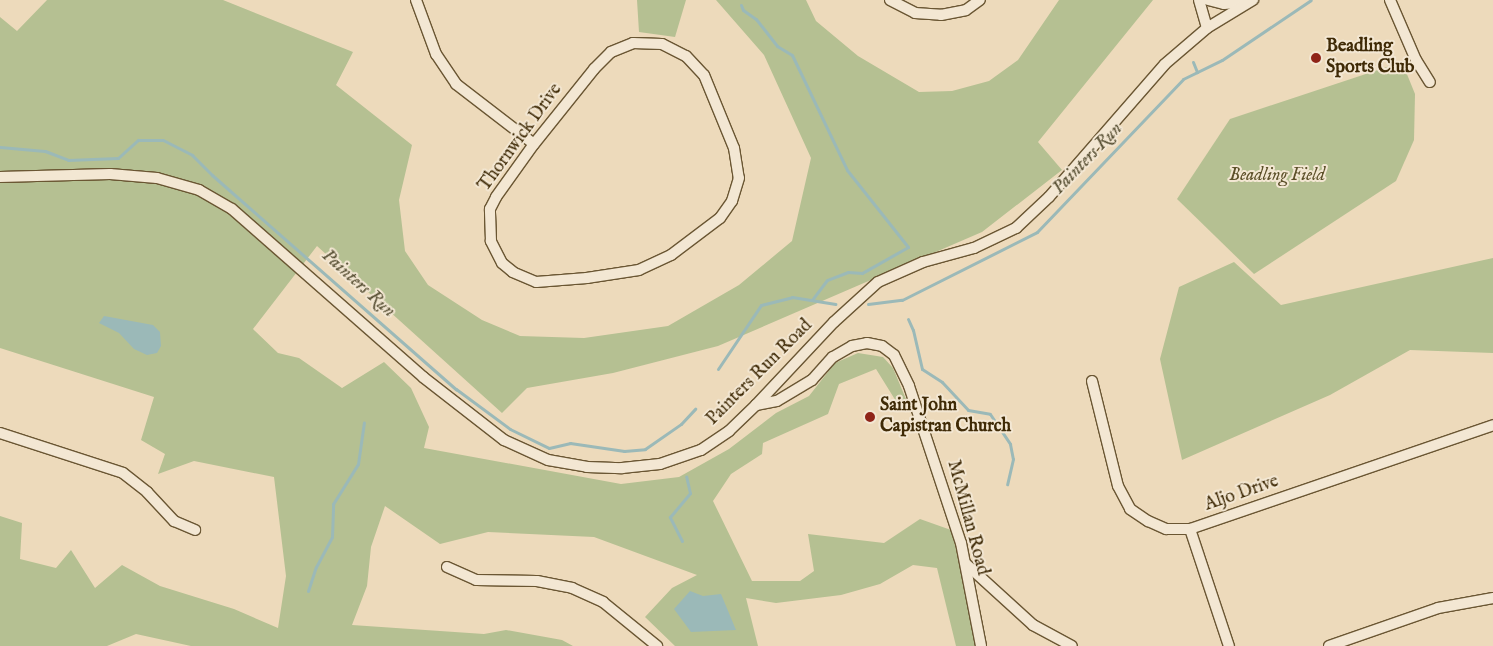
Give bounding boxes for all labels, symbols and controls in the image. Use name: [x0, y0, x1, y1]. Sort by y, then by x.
place label: Beadling Sports Club: [1326, 37, 1414, 80]
marker: Beadling Sports Club: [1310, 52, 1322, 64]
street label: Thornwick Drive: [475, 80, 567, 196]
water label: Painters Run: [1048, 118, 1128, 200]
park label: Beadling Field: [1229, 165, 1325, 187]
water label: Painters Run: [316, 245, 400, 323]
street label: Painters Run Road: [703, 316, 817, 430]
place label: Saint John Capistran Church: [880, 396, 1011, 438]
marker: Saint John Capistran Church: [864, 411, 876, 423]
street label: McMillan Road: [941, 458, 993, 578]
street label: Aljo Drive: [1202, 471, 1282, 517]

